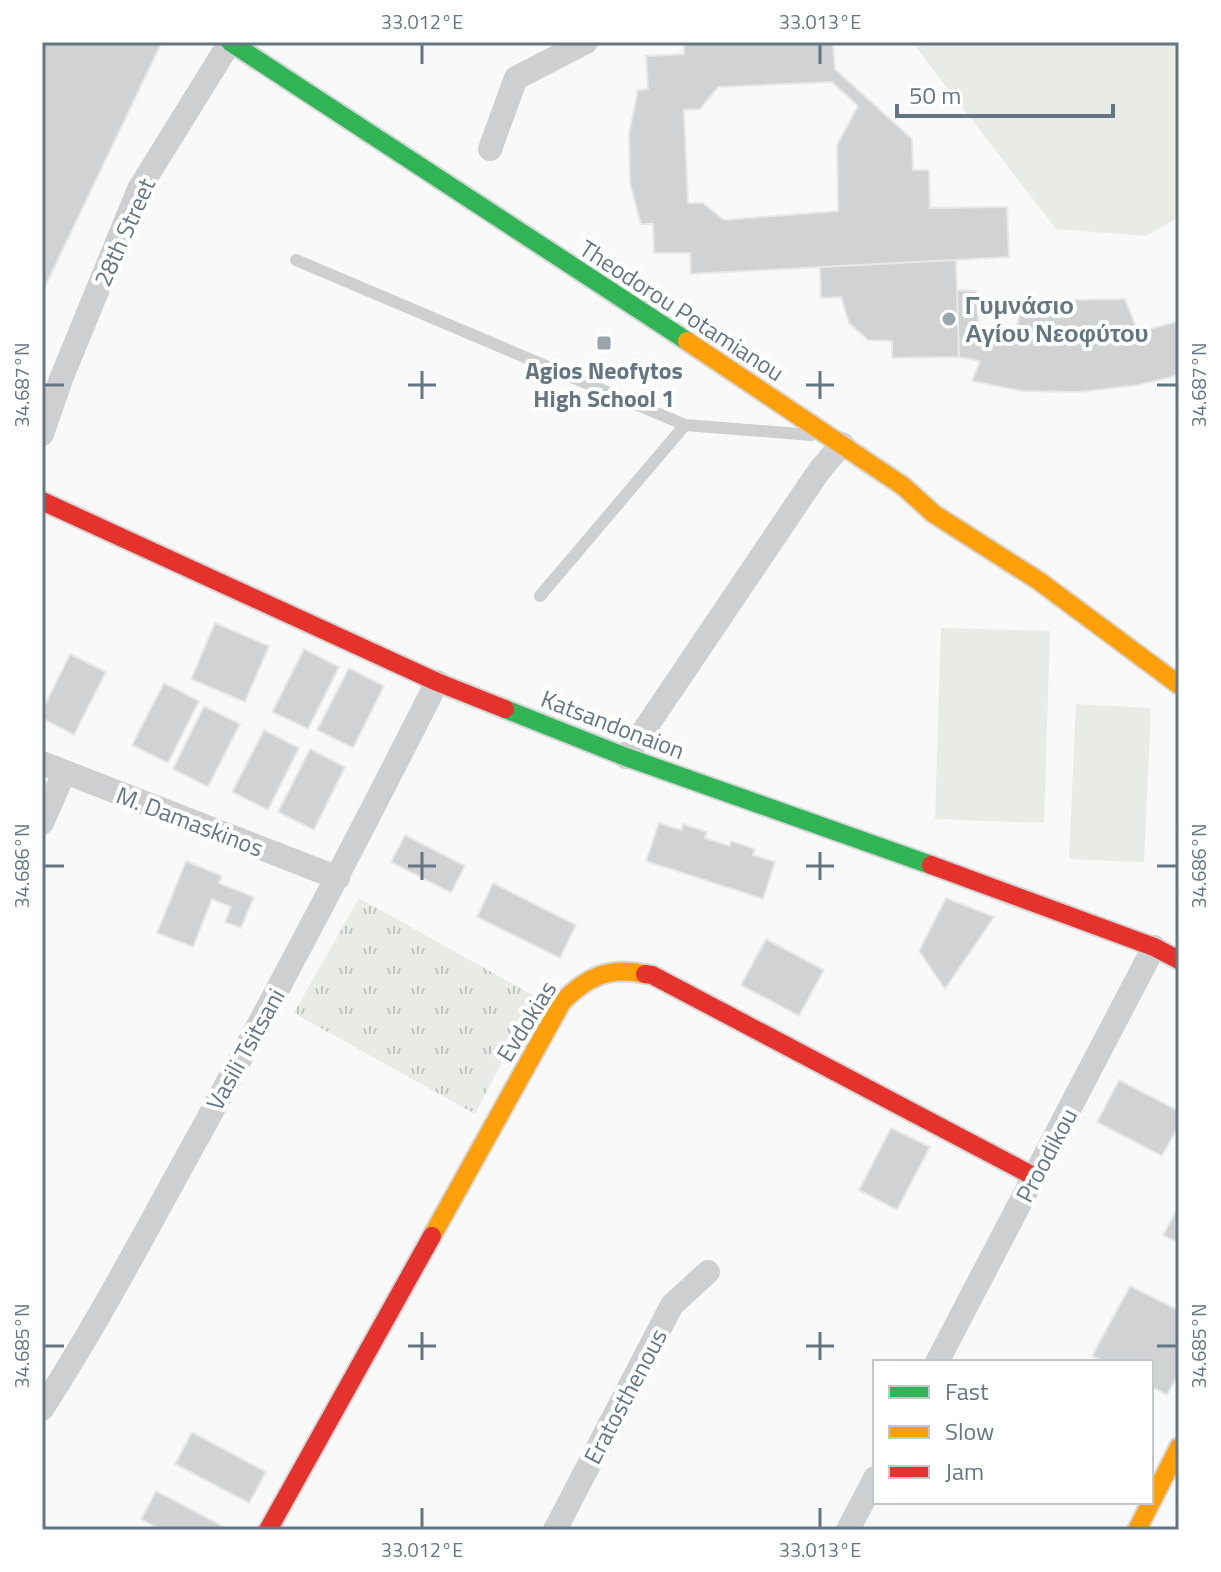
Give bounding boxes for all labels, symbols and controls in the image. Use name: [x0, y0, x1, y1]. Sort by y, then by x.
text: 33.012°E: [381, 6, 463, 37]
text: 33.013°E: [779, 6, 861, 37]
scale bar: [897, 68, 1113, 118]
text: 50 m: [909, 77, 961, 113]
street label: 28th Street: [84, 171, 164, 292]
street label: Theodorou Potamianou: [573, 230, 791, 390]
place label: Γυμνάσιο Αγίου Νεοφύτου: [965, 287, 1149, 351]
marker: Γυμνάσιο Αγίου Νεοφύτου: [940, 310, 958, 328]
marker: Agios Neofytos High School 1: [595, 334, 613, 352]
text: 34.687°N: [6, 342, 37, 428]
text: 34.687°N: [1183, 342, 1214, 428]
place label: Agios Neofytos High School 1: [525, 352, 683, 416]
street label: Katsandonaion: [536, 680, 690, 768]
street label: M. Damaskinos: [111, 776, 269, 866]
text: 34.686°N: [6, 823, 37, 909]
text: 34.686°N: [1183, 823, 1214, 909]
street label: Evdokias: [487, 973, 565, 1069]
street label: Vasili Tsitsani: [197, 981, 293, 1117]
street label: Proodikou: [1006, 1101, 1086, 1209]
text: 34.685°N: [6, 1303, 37, 1389]
text: 34.685°N: [1183, 1303, 1214, 1389]
street label: Eratosthenous: [574, 1322, 676, 1470]
legend: [873, 1360, 1153, 1504]
text: Fast: [945, 1373, 989, 1409]
text: Slow: [945, 1413, 994, 1449]
text: Jam: [945, 1453, 984, 1489]
text: 33.012°E: [381, 1534, 463, 1565]
text: 33.013°E: [779, 1534, 861, 1565]

